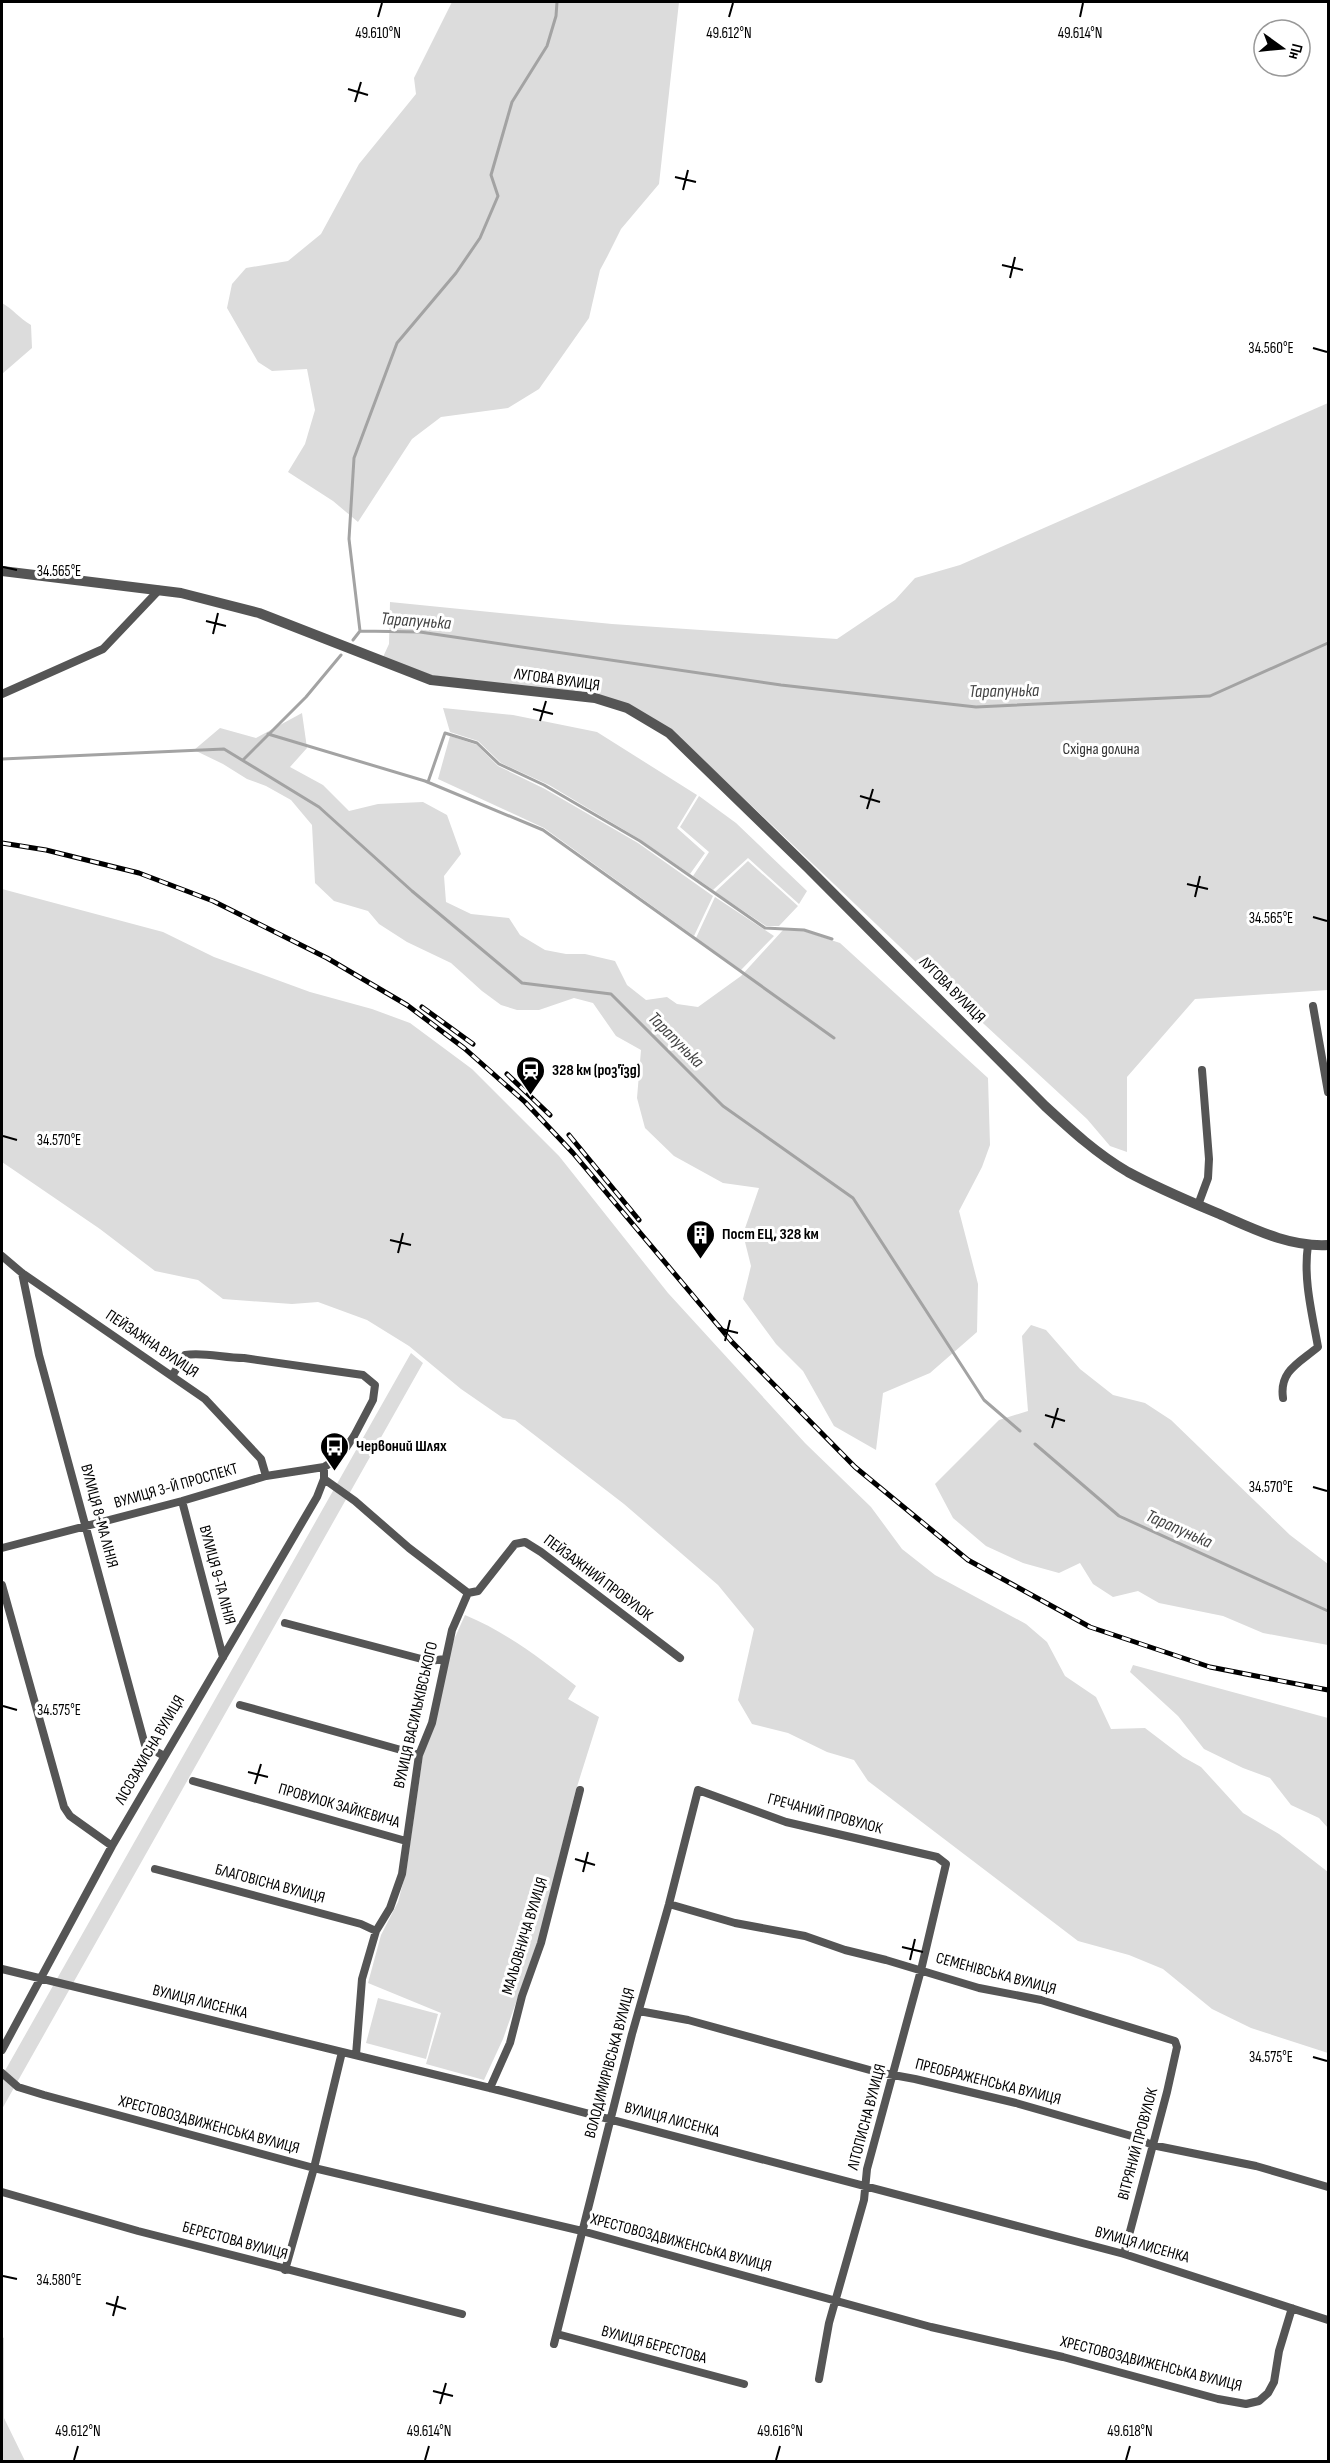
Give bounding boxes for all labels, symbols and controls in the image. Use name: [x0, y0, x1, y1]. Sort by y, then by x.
north arrow: [1252, 18, 1312, 78]
text: 49.610°N: [355, 24, 401, 43]
text: 49.612°N: [706, 24, 752, 43]
text: 49.614°N: [1058, 24, 1102, 43]
text: Пн: [1284, 42, 1306, 61]
text: 34.560°E: [1248, 339, 1294, 358]
text: 34.565°E: [37, 562, 81, 581]
water label: Тарапунька: [380, 608, 453, 634]
street label: ЛУГОВА ВУЛИЦЯ: [512, 664, 601, 695]
water label: Тарапунька: [969, 680, 1040, 702]
park label: Східна долина: [1062, 740, 1140, 759]
text: 34.565°E: [1249, 909, 1293, 928]
street label: ЛУГОВА ВУЛИЦЯ: [914, 952, 989, 1027]
water label: Тарапунька: [644, 1008, 709, 1073]
station icon: 328 км (роз'їзд): [515, 1054, 547, 1096]
place label: 328 км (роз'їзд): [552, 1061, 640, 1080]
text: 34.570°E: [37, 1131, 81, 1150]
building icon: Пост ЕЦ, 328 км: [685, 1218, 717, 1260]
place label: Пост ЕЦ, 328 км: [722, 1225, 819, 1244]
street label: ПЕЙЗАЖНА ВУЛИЦЯ: [102, 1306, 202, 1382]
bus stop icon: Червоний Шлях: [319, 1430, 351, 1472]
place label: Червоний Шлях: [356, 1437, 447, 1456]
street label: ВУЛИЦЯ 3-Й ПРОСПЕКТ: [112, 1459, 241, 1513]
street label: ВУЛИЦЯ 8-МА ЛІНІЯ: [76, 1462, 122, 1570]
text: 34.570°E: [1249, 1478, 1293, 1497]
water label: Тарапунька: [1143, 1505, 1216, 1553]
street label: ВУЛИЦЯ 9-ТА ЛІНІЯ: [195, 1523, 239, 1627]
street label: ПЕЙЗАЖНИЙ ПРОВУЛОК: [540, 1531, 657, 1626]
street label: ВУЛИЦЯ ВАСИЛЬКІВСЬКОГО: [390, 1640, 442, 1790]
street label: ЛІСОЗАХИСНА ВУЛИЦЯ: [111, 1692, 189, 1809]
text: 34.575°E: [37, 1701, 81, 1720]
street label: ПРОВУЛОК ЗАЙКЕВИЧА: [276, 1780, 402, 1832]
street label: ГРЕЧАНИЙ ПРОВУЛОК: [766, 1790, 885, 1839]
street label: БЛАГОВІСНА ВУЛИЦЯ: [213, 1860, 327, 1908]
street label: МАЛЬОВНИЧА ВУЛИЦЯ: [498, 1875, 552, 1997]
street label: СЕМЕНІВСЬКА ВУЛИЦЯ: [934, 1949, 1058, 1999]
street label: ВУЛИЦЯ ЛИСЕНКА: [150, 1981, 250, 2023]
street label: ВОЛОДИМИРІВСЬКА ВУЛИЦЯ: [581, 1986, 639, 2140]
text: 34.575°E: [1249, 2048, 1293, 2067]
street label: ПРЕОБРАЖЕНСЬКА ВУЛИЦЯ: [913, 2055, 1063, 2109]
street label: ЛІТОПИСНА ВУЛИЦЯ: [843, 2062, 890, 2173]
street label: ВІТРЯНИЙ ПРОВУЛОК: [1114, 2085, 1162, 2202]
street label: ХРЕСТОВОЗДВИЖЕНСЬКА ВУЛИЦЯ: [116, 2091, 302, 2158]
street label: ВУЛИЦЯ ЛИСЕНКА: [622, 2098, 722, 2142]
street label: ХРЕСТОВОЗДВИЖЕНСЬКА ВУЛИЦЯ: [588, 2209, 774, 2276]
street label: БЕРЕСТОВА ВУЛИЦЯ: [180, 2218, 290, 2264]
street label: ВУЛИЦЯ ЛИСЕНКА: [1093, 2222, 1192, 2268]
text: 34.580°E: [36, 2271, 82, 2290]
street label: ВУЛИЦЯ БЕРЕСТОВА: [599, 2322, 709, 2368]
street label: ХРЕСТОВОЗДВИЖЕНСЬКА ВУЛИЦЯ: [1057, 2332, 1244, 2396]
text: 49.612°N: [55, 2422, 101, 2441]
text: 49.614°N: [407, 2422, 451, 2441]
text: 49.616°N: [757, 2422, 803, 2441]
text: 49.618°N: [1107, 2422, 1153, 2441]

